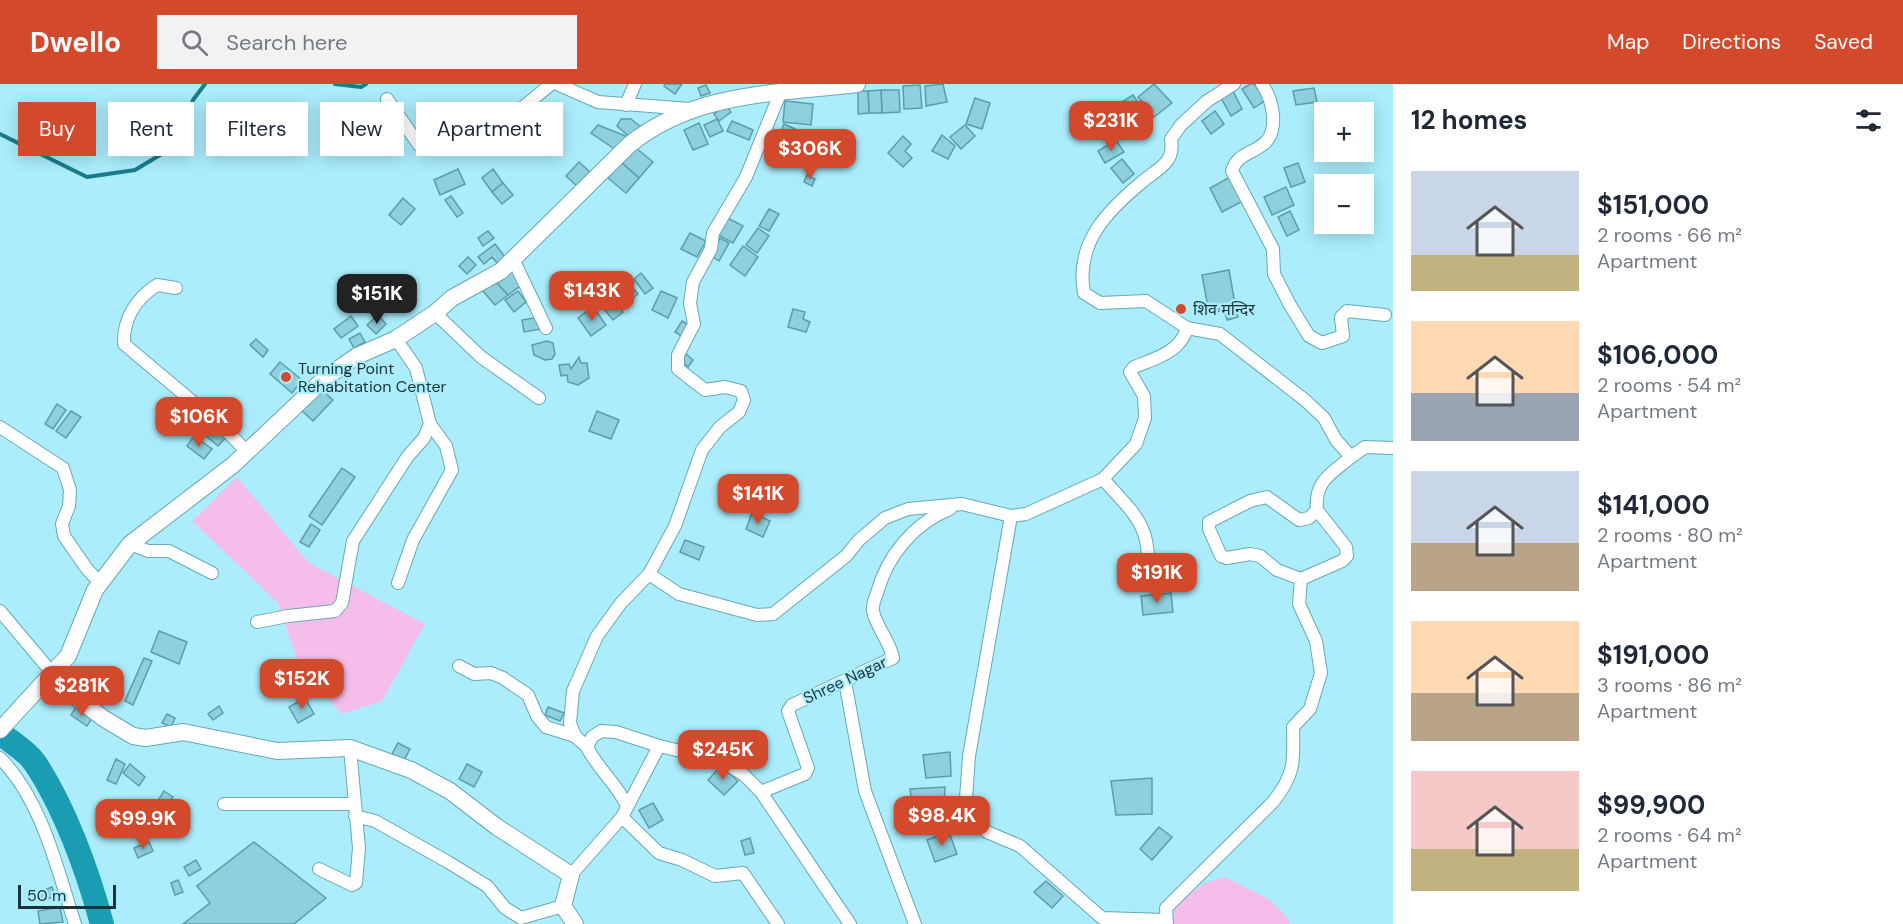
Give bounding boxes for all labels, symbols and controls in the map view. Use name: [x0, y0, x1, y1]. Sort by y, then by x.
search box: [157, 15, 577, 69]
text: Dwello: [30, 24, 121, 61]
icon: search: [178, 26, 211, 59]
text: Search here: [226, 28, 348, 57]
text: Map: [1607, 28, 1649, 56]
text: Directions: [1682, 28, 1781, 56]
text: Saved: [1814, 28, 1873, 56]
pin: $231K: [1069, 101, 1153, 152]
chip: Buy: [18, 102, 96, 156]
chip: Rent: [108, 102, 194, 156]
chip: Filters: [206, 102, 308, 156]
chip: New: [320, 102, 404, 156]
chip: Apartment: [416, 102, 563, 156]
map controls: [1314, 102, 1374, 234]
button: +: [1314, 102, 1374, 162]
text: 12 homes: [1411, 103, 1527, 137]
icon: filters: [1852, 104, 1885, 137]
text: $231K: [1083, 107, 1139, 133]
pin: $306K: [768, 129, 852, 180]
text: $306K: [778, 135, 842, 161]
button: −: [1314, 174, 1374, 234]
text: $151,000: [1597, 188, 1709, 222]
icon: home: [1459, 195, 1531, 267]
text: 2 rooms · 66 m²: [1597, 222, 1742, 248]
text: Apartment: [1597, 248, 1697, 274]
pin: $143K: [550, 271, 634, 322]
pin: $151K: [335, 274, 419, 325]
text: $143K: [563, 277, 621, 303]
text: $151K: [351, 280, 403, 306]
place label: शिव मन्दिर: [1193, 299, 1255, 320]
marker: शिव मन्दिर: [1174, 302, 1188, 316]
text: $106,000: [1597, 338, 1718, 372]
icon: home: [1459, 345, 1531, 417]
place label: Turning Point Rehabitation Center: [298, 358, 447, 397]
marker: Turning Point Rehabitation Center: [279, 370, 293, 384]
text: 2 rooms · 54 m²: [1597, 372, 1741, 398]
pin: $106K: [157, 397, 241, 448]
text: Apartment: [1597, 398, 1697, 424]
text: $106K: [169, 403, 229, 429]
pin: $141K: [716, 474, 800, 525]
text: $141K: [732, 480, 784, 506]
text: $141,000: [1597, 488, 1710, 522]
icon: home: [1459, 495, 1531, 567]
text: 2 rooms · 80 m²: [1597, 522, 1743, 548]
text: Apartment: [1597, 548, 1697, 574]
pin: $191K: [1115, 553, 1199, 604]
text: $191K: [1131, 559, 1183, 585]
text: $191,000: [1597, 638, 1709, 672]
icon: home: [1459, 645, 1531, 717]
street label: Shree Nagar: [800, 651, 890, 709]
pin: $152K: [260, 659, 344, 710]
text: $152K: [274, 665, 330, 691]
pin: $281K: [40, 666, 124, 717]
text: $281K: [54, 672, 110, 698]
text: 3 rooms · 86 m²: [1597, 672, 1742, 698]
text: Apartment: [1597, 698, 1697, 724]
pin: $245K: [681, 730, 765, 781]
text: $245K: [692, 736, 754, 762]
text: $99,900: [1597, 788, 1705, 822]
icon: home: [1459, 795, 1531, 867]
pin: $98.4K: [893, 796, 991, 847]
pin: $99.9K: [94, 799, 192, 850]
text: $98.4K: [908, 802, 976, 828]
text: $99.9K: [109, 805, 177, 831]
text: 2 rooms · 64 m²: [1597, 822, 1741, 848]
text: Apartment: [1597, 848, 1697, 874]
scale bar: [18, 882, 116, 910]
text: 50 m: [27, 885, 66, 906]

